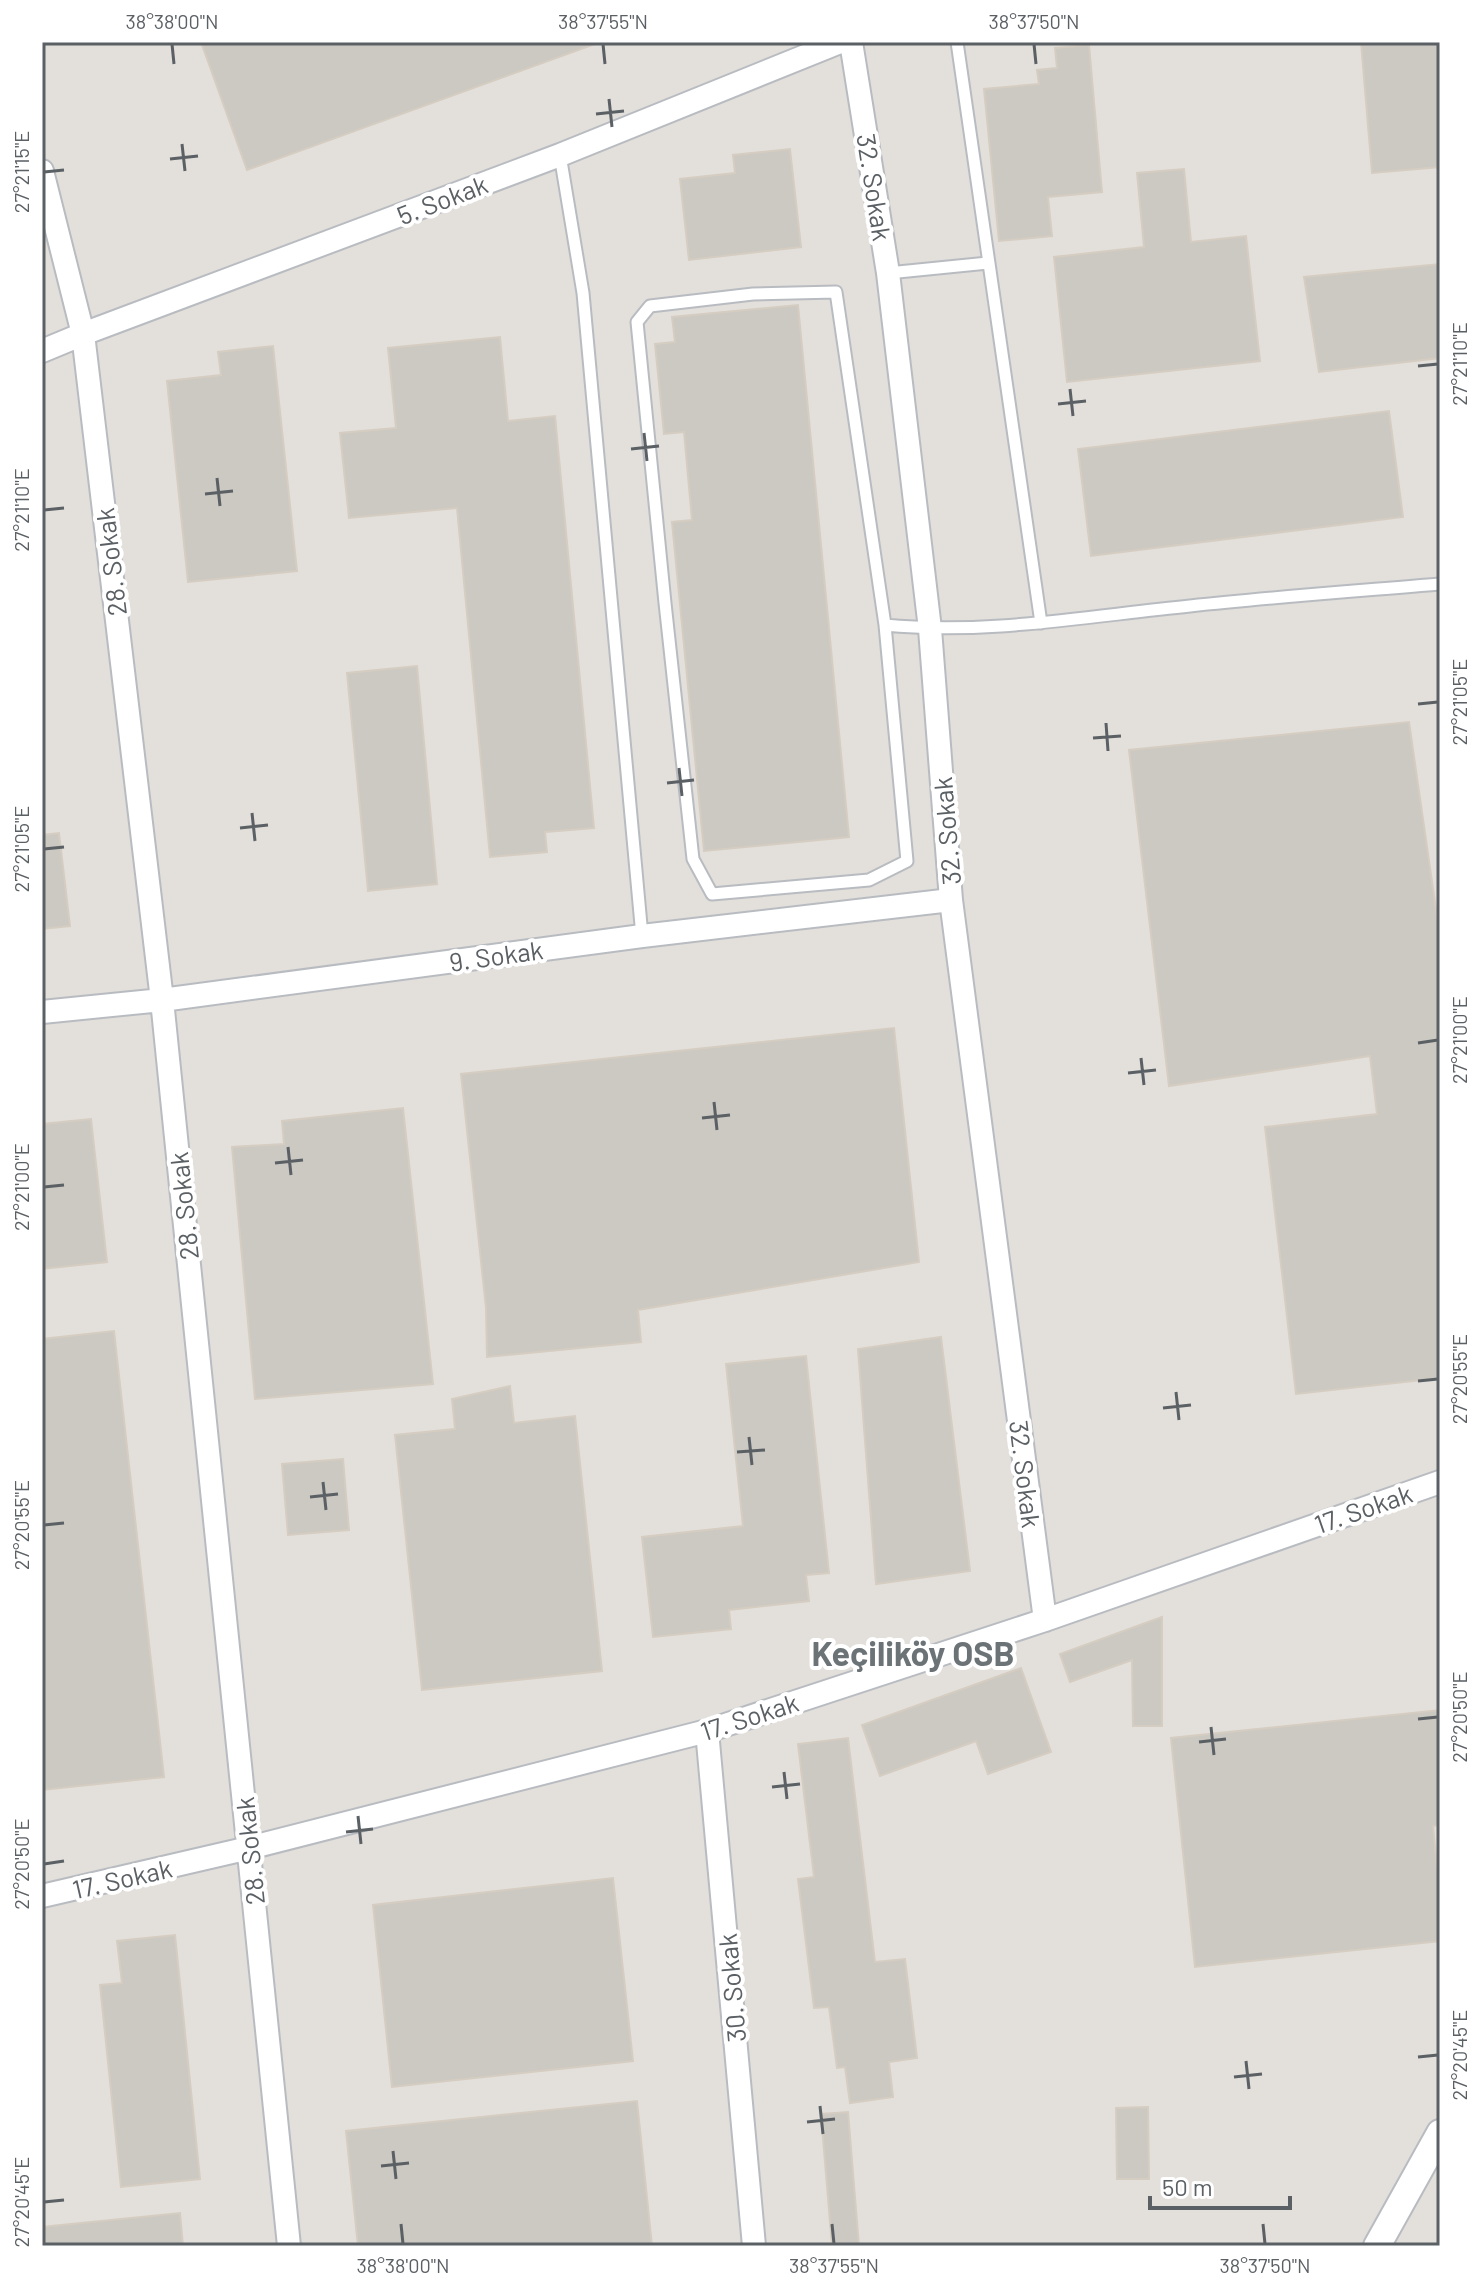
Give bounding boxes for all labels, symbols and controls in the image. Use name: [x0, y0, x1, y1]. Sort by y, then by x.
text: 38°38'00"N: [125, 9, 219, 33]
text: 38°37'55"N: [558, 9, 648, 33]
text: 38°37'50"N: [988, 9, 1080, 33]
text: 27°21'15"E: [9, 131, 33, 213]
street label: 32. Sokak: [851, 131, 899, 243]
street label: 5. Sokak: [392, 168, 492, 230]
text: 27°21'10"E: [1447, 322, 1471, 406]
text: 27°21'10"E: [9, 468, 33, 552]
street label: 28. Sokak: [88, 506, 132, 618]
text: 27°21'05"E: [1447, 659, 1471, 745]
street label: 32. Sokak: [926, 776, 966, 886]
text: 27°21'05"E: [9, 806, 33, 892]
street label: 9. Sokak: [447, 933, 545, 977]
text: 27°21'00"E: [1447, 996, 1471, 1084]
text: 27°21'00"E: [9, 1143, 33, 1231]
street label: 28. Sokak: [162, 1150, 204, 1262]
text: 27°20'55"E: [1447, 1334, 1471, 1424]
street label: 32. Sokak: [1004, 1418, 1048, 1530]
street label: 17. Sokak: [1310, 1477, 1416, 1539]
text: 27°20'55"E: [9, 1480, 33, 1570]
district label: Keçiliköy OSB: [811, 1632, 1015, 1673]
text: 27°20'50"E: [1447, 1671, 1471, 1763]
street label: 17. Sokak: [696, 1686, 802, 1746]
street label: 28. Sokak: [228, 1795, 270, 1907]
text: 27°20'50"E: [9, 1818, 33, 1910]
street label: 17. Sokak: [69, 1852, 175, 1904]
street label: 30. Sokak: [711, 1932, 751, 2044]
text: 27°20'45"E: [1447, 2010, 1471, 2100]
text: 27°20'45"E: [9, 2157, 33, 2247]
scale bar: [1150, 2160, 1290, 2210]
text: 50 m: [1162, 2172, 1213, 2201]
text: 38°38'00"N: [356, 2253, 450, 2277]
text: 38°37'55"N: [789, 2253, 879, 2277]
text: 38°37'50"N: [1219, 2253, 1311, 2277]

